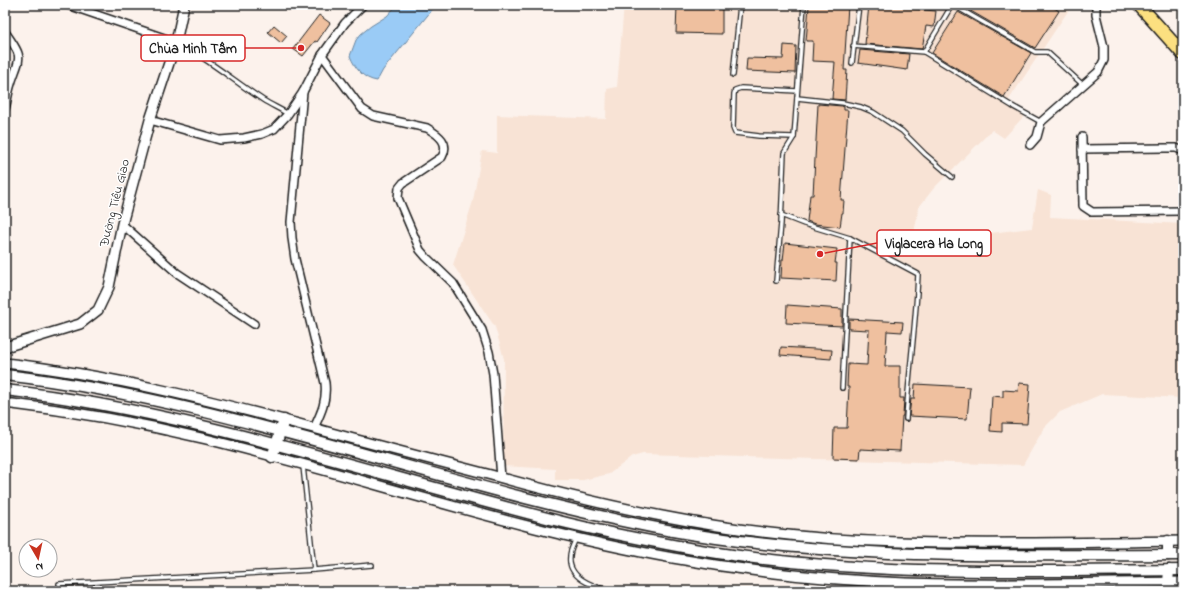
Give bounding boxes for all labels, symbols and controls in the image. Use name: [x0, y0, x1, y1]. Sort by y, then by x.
callout: Chùa Minh Tâm: [141, 35, 245, 61]
text: Chùa Minh Tâm: [149, 39, 237, 60]
street label: Đường Tiêu Giao: [95, 157, 136, 250]
callout: Viglacera Ha Long: [877, 230, 991, 256]
text: Viglacera Ha Long: [884, 234, 984, 257]
north arrow: [18, 538, 58, 578]
text: N: [34, 558, 44, 575]

